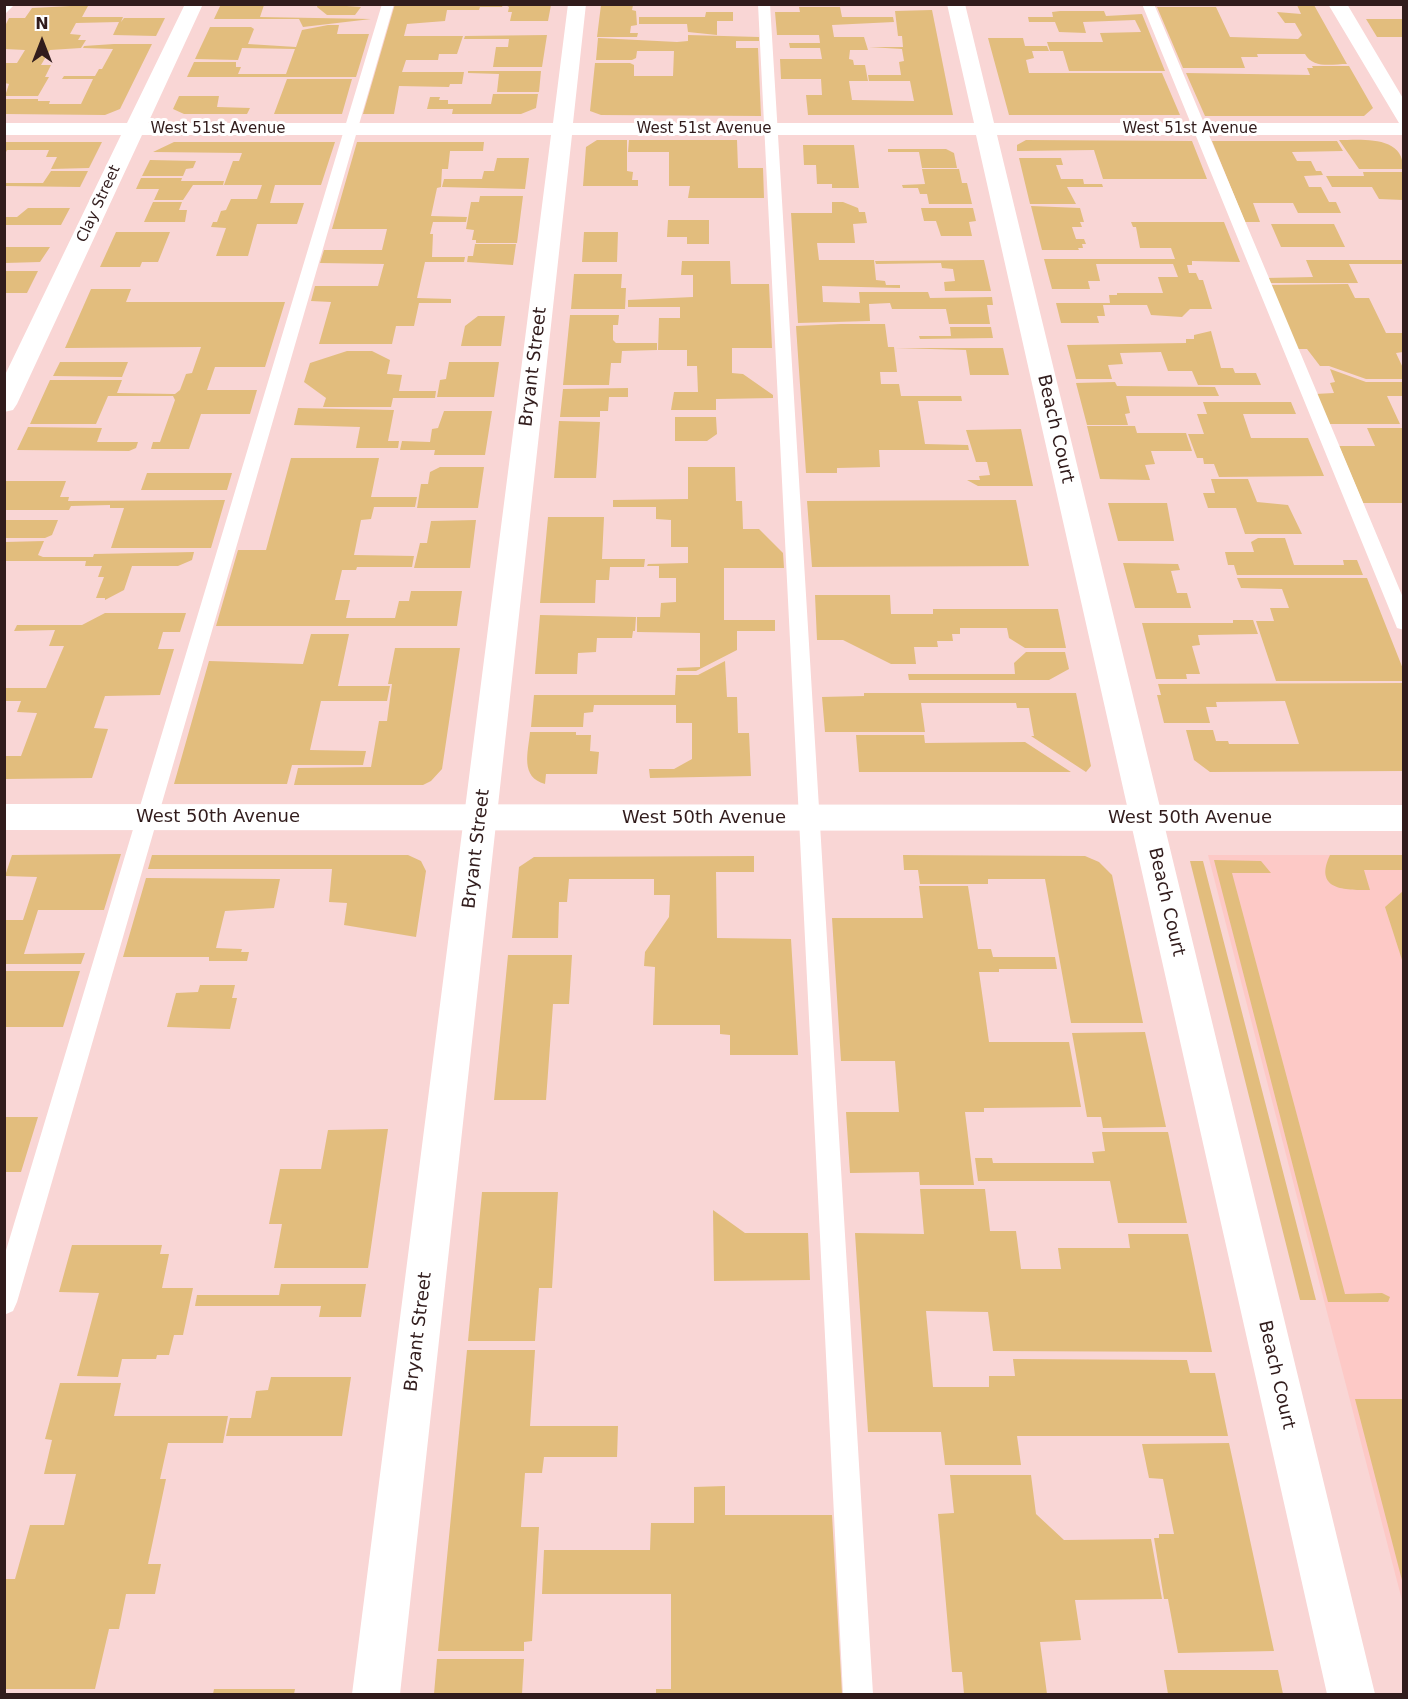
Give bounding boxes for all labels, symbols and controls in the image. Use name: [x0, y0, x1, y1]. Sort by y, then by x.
north arrow: [12, 12, 72, 72]
text: N: [35, 14, 49, 33]
street label: West 51st Avenue: [151, 120, 285, 138]
street label: West 51st Avenue: [637, 120, 771, 138]
street label: West 51st Avenue: [1123, 120, 1257, 138]
street label: Clay Street: [73, 163, 125, 245]
street label: Bryant Street: [516, 306, 552, 428]
street label: Beach Court: [1032, 373, 1078, 485]
street label: Bryant Street: [459, 788, 495, 910]
street label: West 50th Avenue: [136, 806, 300, 828]
street label: West 50th Avenue: [622, 807, 786, 829]
street label: West 50th Avenue: [1108, 807, 1272, 829]
street label: Beach Court: [1143, 846, 1189, 958]
street label: Bryant Street: [401, 1271, 437, 1393]
street label: Beach Court: [1253, 1319, 1299, 1431]

